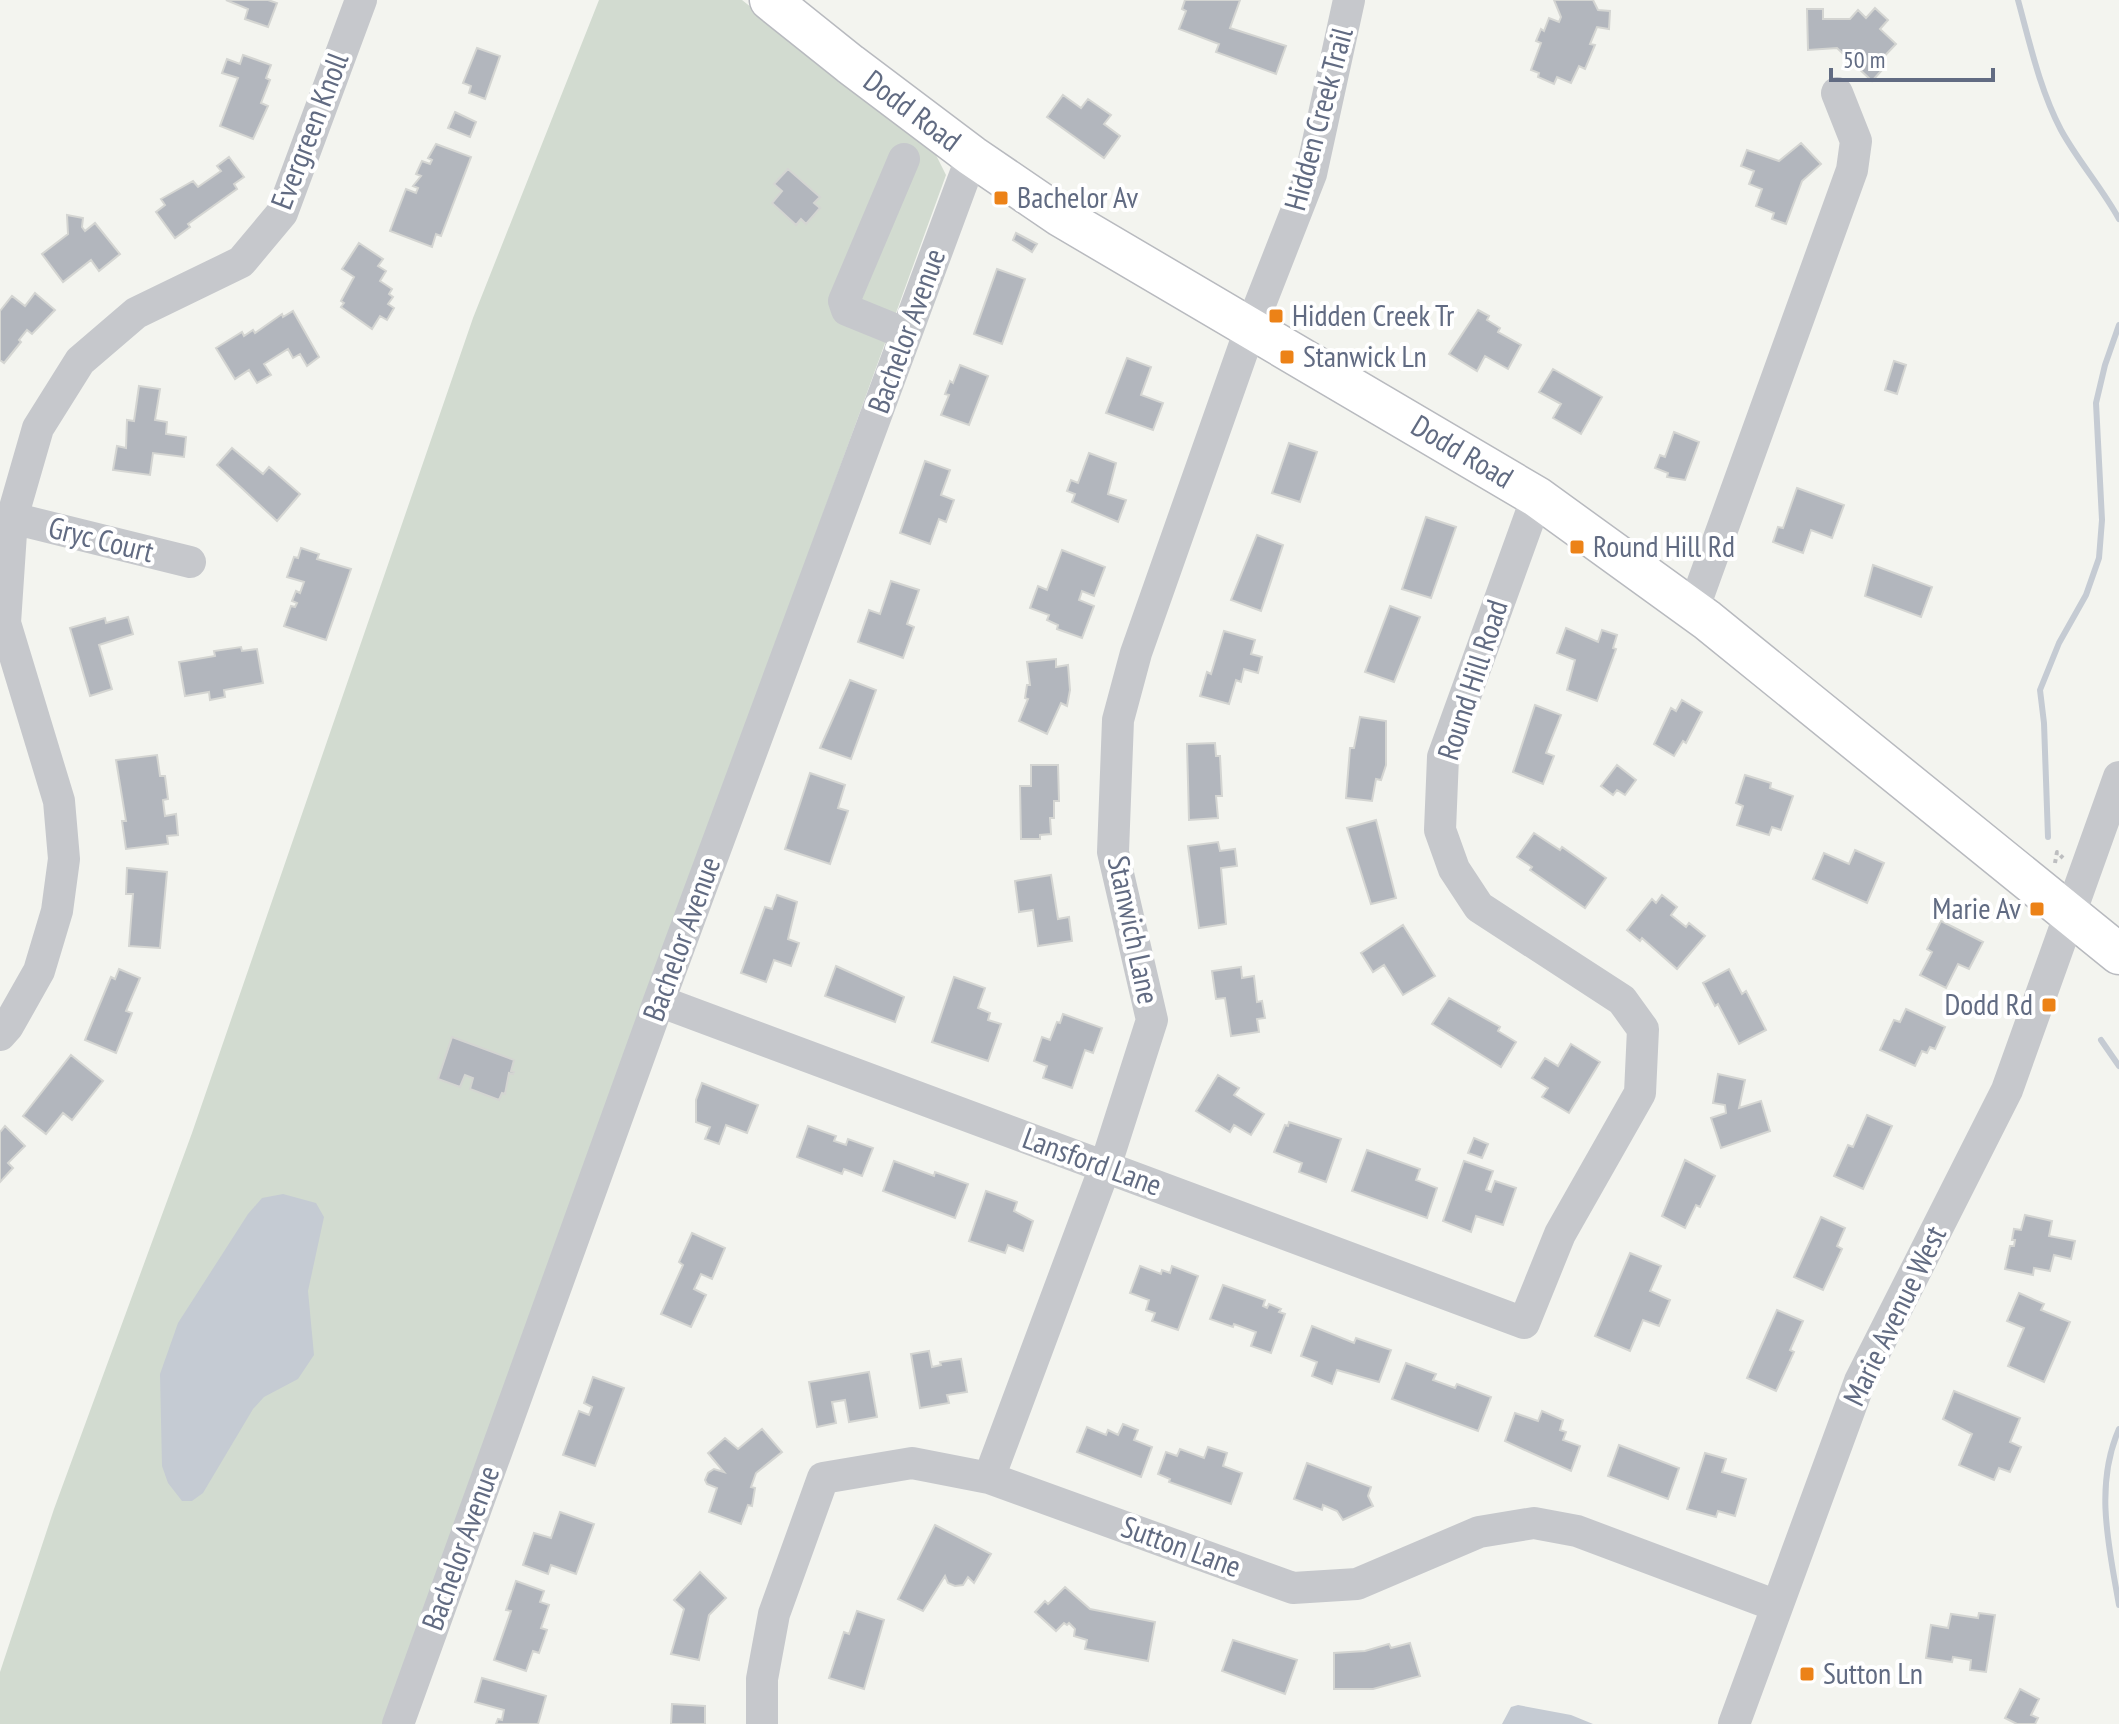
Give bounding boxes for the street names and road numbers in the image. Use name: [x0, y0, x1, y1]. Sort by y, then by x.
street label: Hidden Creek Trail: [1274, 23, 1361, 214]
street label: Evergreen Knoll: [261, 47, 356, 214]
street label: Dodd Road: [856, 60, 969, 159]
street label: Bachelor Avenue: [858, 243, 953, 418]
street label: Dodd Road: [1405, 405, 1521, 496]
street label: Gryc Court: [45, 507, 159, 571]
street label: Round Hill Road: [1427, 595, 1516, 764]
street label: Bachelor Avenue: [633, 851, 728, 1026]
street label: Stanwich Lane: [1100, 852, 1169, 1007]
street label: Lansford Lane: [1018, 1117, 1167, 1204]
street label: Marie Avenue West: [1833, 1218, 1954, 1412]
street label: Bachelor Avenue: [412, 1460, 507, 1635]
street label: Sutton Lane: [1116, 1506, 1247, 1585]

